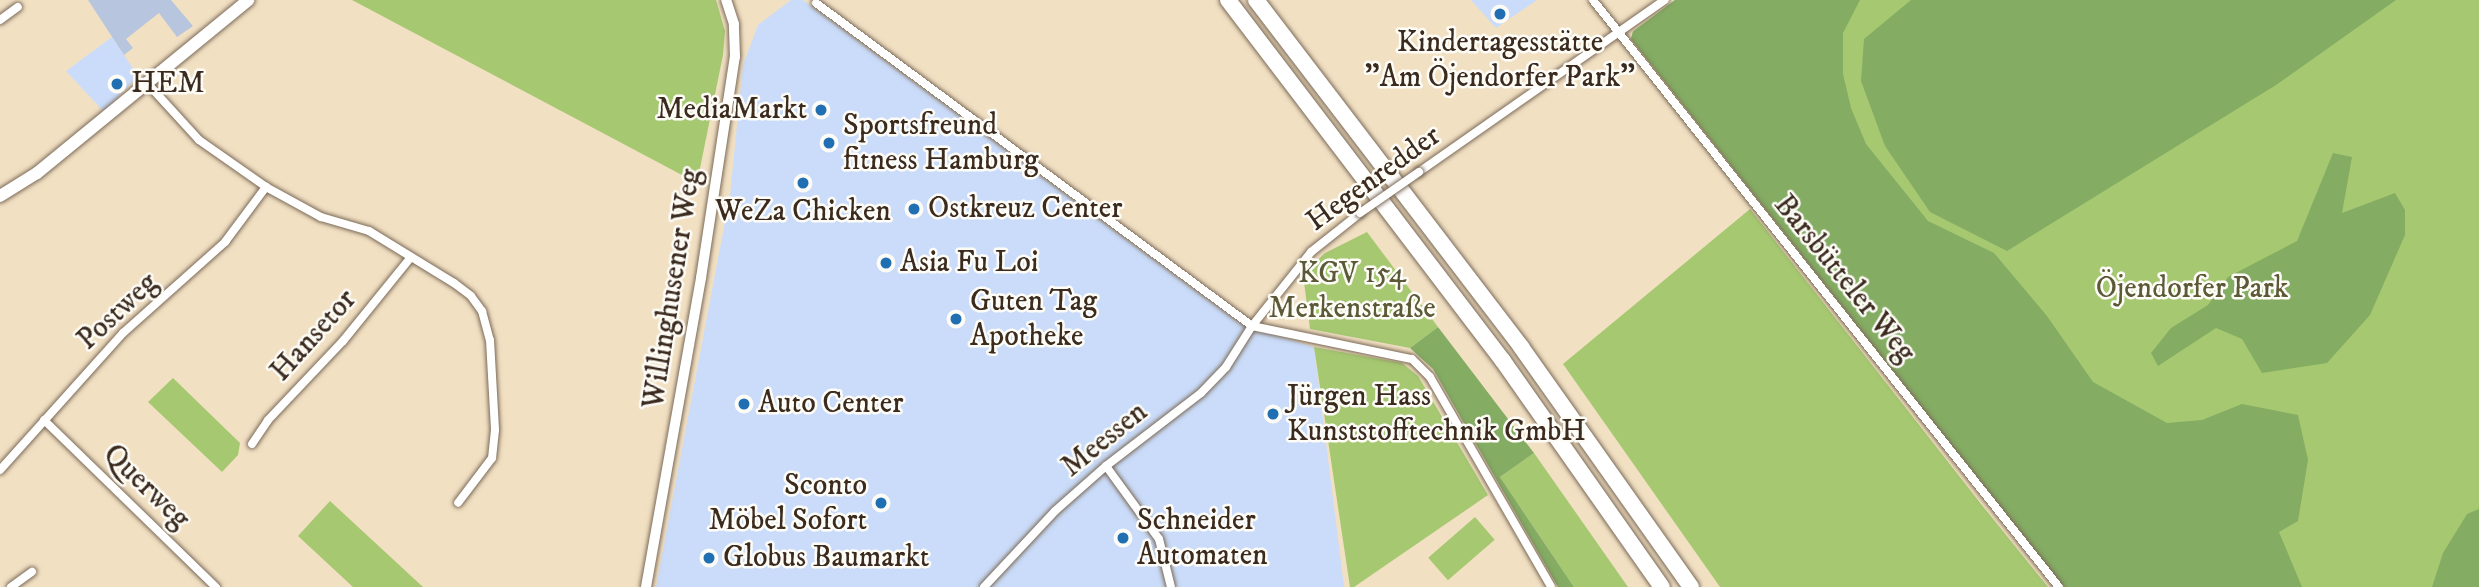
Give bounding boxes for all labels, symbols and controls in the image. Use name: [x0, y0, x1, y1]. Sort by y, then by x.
marker: Kindertagesstätte "Am Öjendorfer Park": [1492, 6, 1508, 22]
place label: Kindertagesstätte "Am Öjendorfer Park": [1365, 25, 1635, 96]
place label: HEM: [131, 66, 205, 102]
marker: HEM: [109, 76, 125, 92]
place label: MediaMarkt: [657, 92, 807, 128]
marker: MediaMarkt: [813, 102, 829, 118]
place label: Sportsfreund fitness Hamburg: [843, 108, 1039, 178]
street label: Hegenredder: [1300, 118, 1448, 240]
marker: Sportsfreund fitness Hamburg: [821, 135, 837, 151]
street label: Willinghusener Weg: [636, 166, 710, 412]
marker: WeZa Chicken: [795, 175, 811, 191]
street label: Barsbütteler Weg: [1765, 188, 1923, 370]
place label: Ostkreuz Center: [928, 191, 1122, 227]
place label: WeZa Chicken: [715, 194, 891, 230]
marker: Ostkreuz Center: [906, 201, 922, 217]
place label: Asia Fu Loi: [900, 245, 1038, 281]
marker: Asia Fu Loi: [878, 255, 894, 271]
park label: KGV 154 Merkenstraße: [1268, 256, 1436, 326]
street label: Postweg: [70, 266, 166, 358]
park label: Öjendorfer Park: [2096, 271, 2288, 307]
street label: Hansetor: [263, 283, 365, 389]
place label: Guten Tag Apotheke: [970, 284, 1097, 354]
marker: Guten Tag Apotheke: [948, 311, 964, 327]
place label: Jürgen Hass Kunststofftechnik GmbH: [1287, 379, 1586, 449]
place label: Auto Center: [758, 386, 903, 422]
street label: Meessen: [1055, 395, 1155, 485]
marker: Auto Center: [736, 396, 752, 412]
marker: Jürgen Hass Kunststofftechnik GmbH: [1265, 406, 1281, 422]
street label: Querweg: [95, 437, 197, 537]
place label: Sconto Möbel Sofort: [709, 468, 867, 538]
marker: Sconto Möbel Sofort: [873, 495, 889, 511]
place label: Schneider Automaten: [1137, 503, 1268, 574]
marker: Schneider Automaten: [1115, 530, 1131, 546]
place label: Globus Baumarkt: [723, 540, 929, 576]
marker: Globus Baumarkt: [701, 550, 717, 566]

